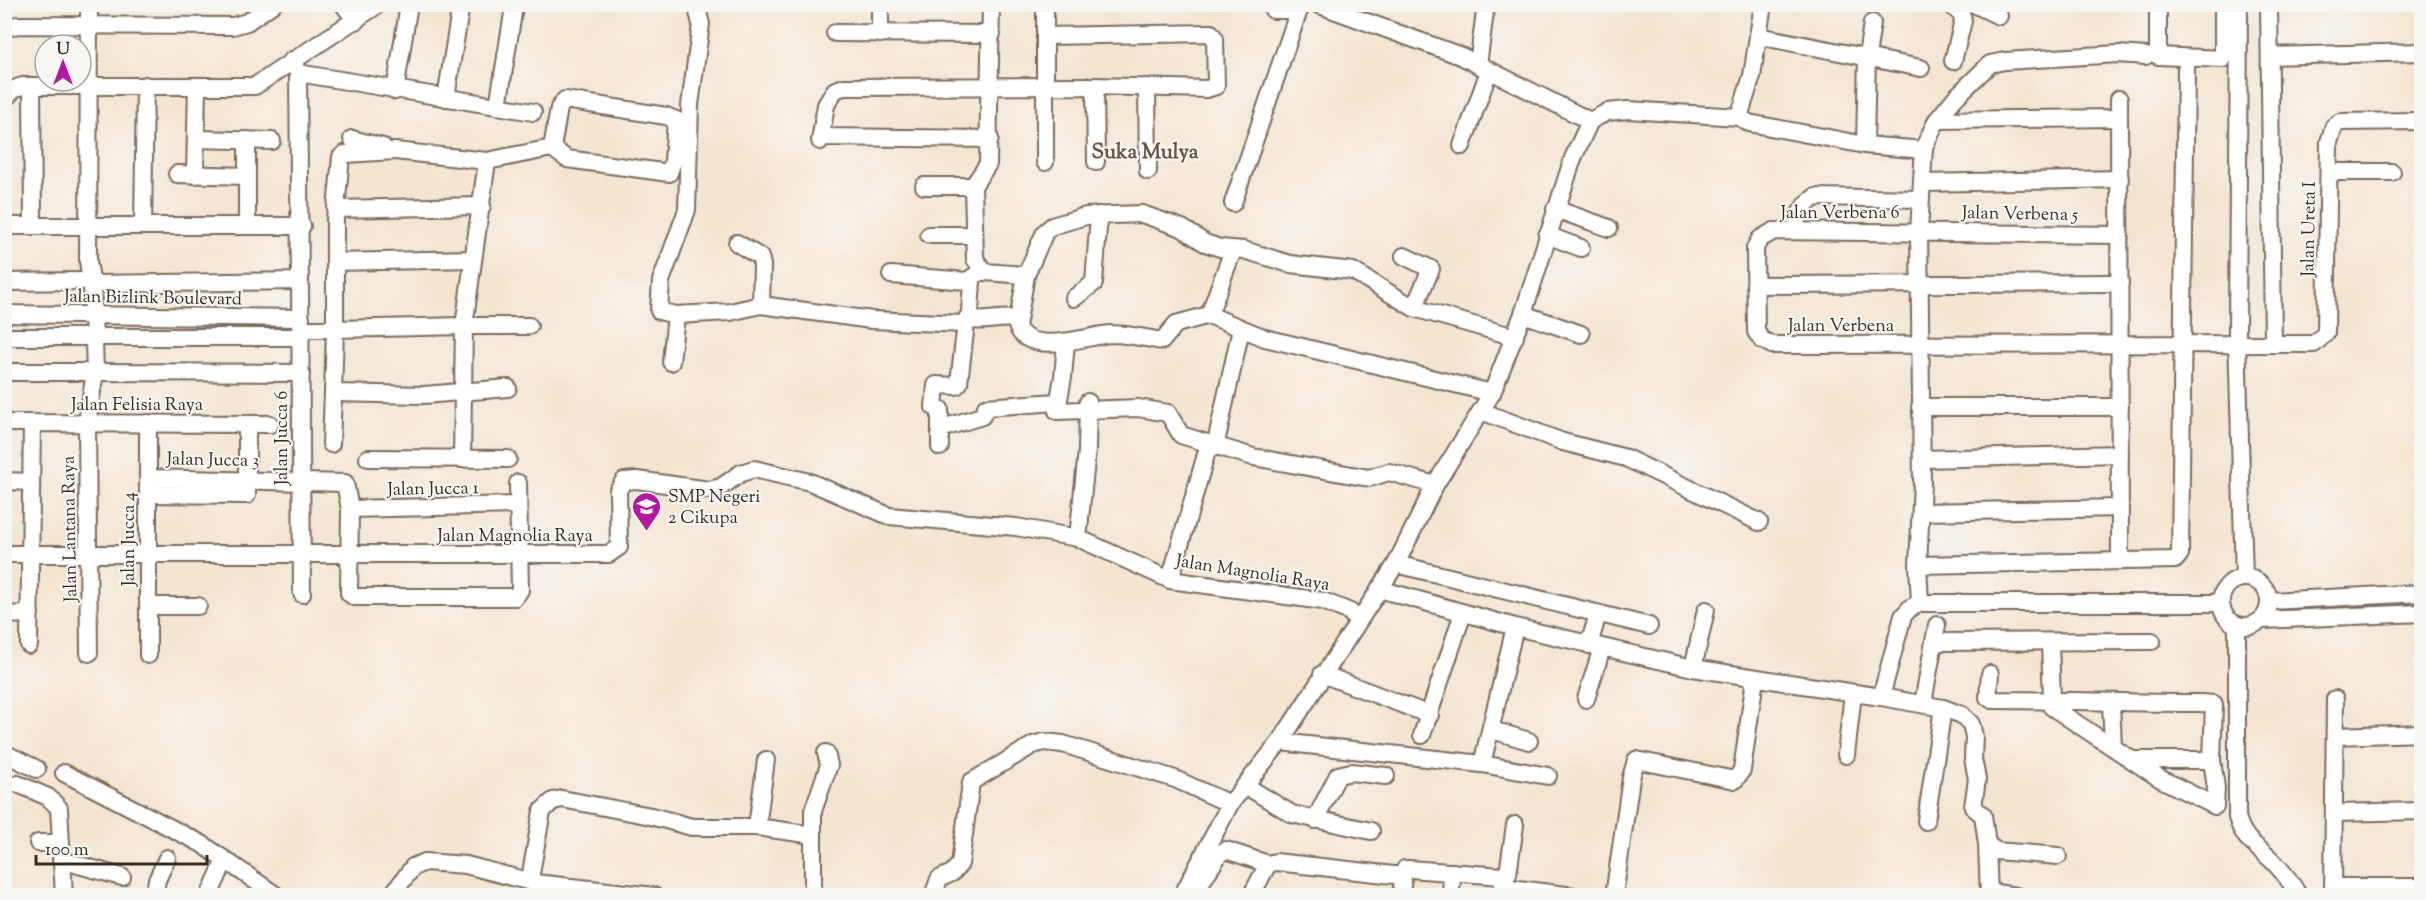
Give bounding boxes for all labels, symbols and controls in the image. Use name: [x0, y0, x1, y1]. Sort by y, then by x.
north arrow: [33, 33, 93, 93]
text: U: [56, 39, 70, 62]
district label: Suka Mulya: [1091, 138, 1199, 168]
street label: Jalan Ureta I: [2296, 181, 2324, 278]
street label: Jalan Verbena 6: [1780, 201, 1900, 227]
street label: Jalan Verbena 5: [1961, 201, 2078, 229]
street label: Jalan Bizlink Boulevard: [63, 284, 242, 314]
street label: Jalan Verbena: [1787, 314, 1894, 340]
street label: Jalan Jucca 6: [270, 391, 296, 486]
street label: Jalan Felisia Raya: [70, 393, 203, 419]
street label: Jalan Jucca 3: [165, 447, 259, 475]
street label: Jalan Lantana Raya: [57, 456, 85, 603]
street label: Jalan Jucca 1: [386, 476, 479, 504]
place label: SMP Negeri 2 Cikupa: [668, 485, 760, 532]
school or university icon: SMP Negeri 2 Cikupa: [631, 490, 663, 532]
street label: Jalan Jucca 4: [117, 492, 143, 587]
street label: Jalan Magnolia Raya: [436, 524, 593, 550]
street label: Jalan Magnolia Raya: [1173, 549, 1331, 599]
scale bar: [36, 828, 207, 866]
text: 100 m: [45, 838, 89, 864]

